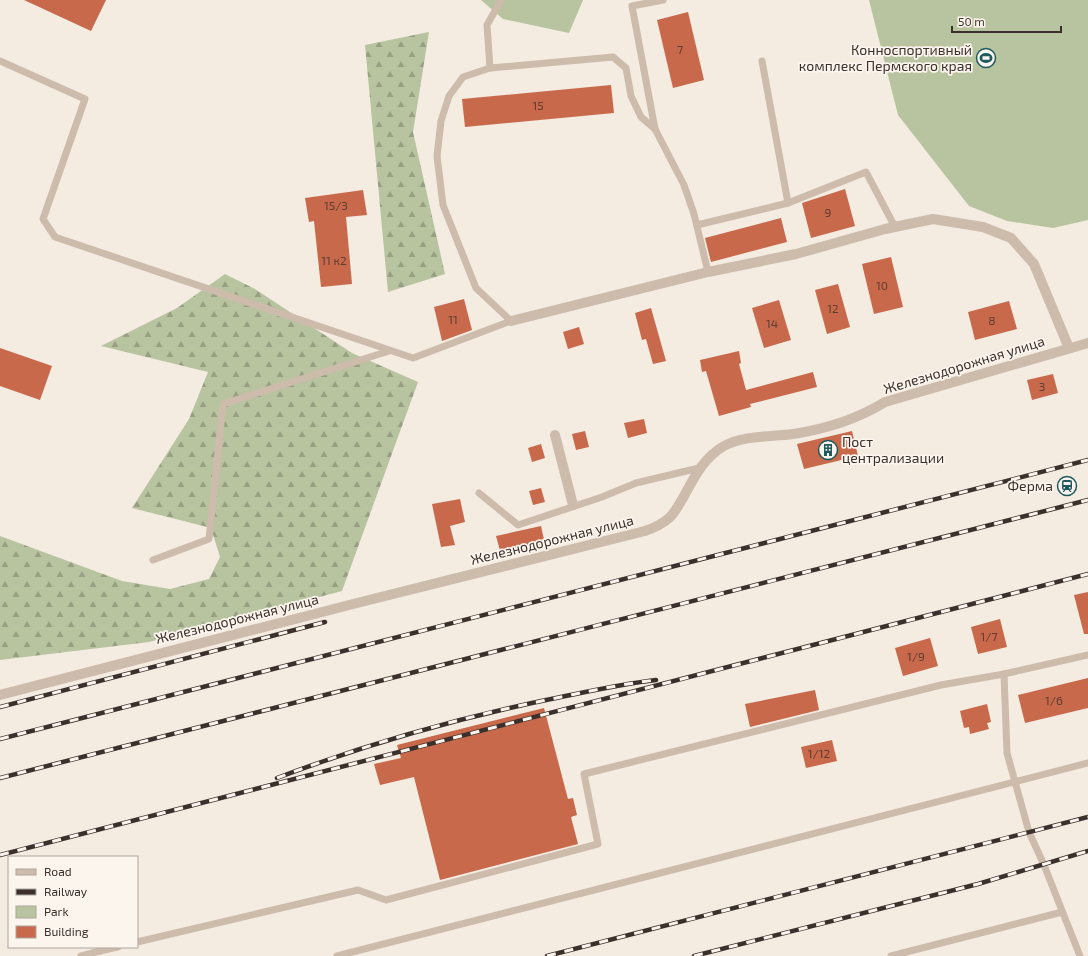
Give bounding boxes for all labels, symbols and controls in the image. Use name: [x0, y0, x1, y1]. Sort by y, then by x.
scale bar: [952, 8, 1061, 34]
text: 50 m: [958, 14, 985, 28]
place label: Конноспортивный комплекс Пермского края: [799, 41, 972, 74]
house number: 7: [677, 42, 683, 56]
sports icon: Конноспортивный комплекс Пермского края: [975, 47, 997, 69]
house number: 15: [532, 98, 544, 112]
house number: 15/3: [324, 198, 348, 212]
house number: 9: [825, 205, 832, 219]
house number: 11 к2: [321, 253, 347, 267]
house number: 10: [876, 278, 888, 292]
house number: 12: [827, 301, 839, 315]
house number: 11: [448, 312, 458, 326]
house number: 8: [988, 313, 996, 327]
house number: 14: [766, 316, 778, 330]
street label: Железнодорожная улица: [881, 332, 1046, 397]
house number: 3: [1039, 379, 1045, 393]
place label: Пост централизации: [842, 433, 944, 466]
building icon: Пост централизации: [817, 439, 839, 461]
station icon: Ферма: [1056, 475, 1078, 497]
place label: Ферма: [1008, 477, 1053, 494]
street label: Железнодорожная улица: [469, 511, 635, 568]
street label: Железнодорожная улица: [154, 590, 320, 647]
house number: 1/7: [980, 629, 998, 643]
house number: 1/9: [907, 649, 925, 663]
house number: 1/6: [1045, 693, 1063, 707]
house number: 1/12: [808, 746, 830, 760]
legend: [8, 856, 138, 948]
text: Road: [44, 864, 72, 878]
text: Railway: [44, 884, 88, 898]
text: Park: [44, 904, 69, 918]
text: Building: [44, 924, 89, 938]

